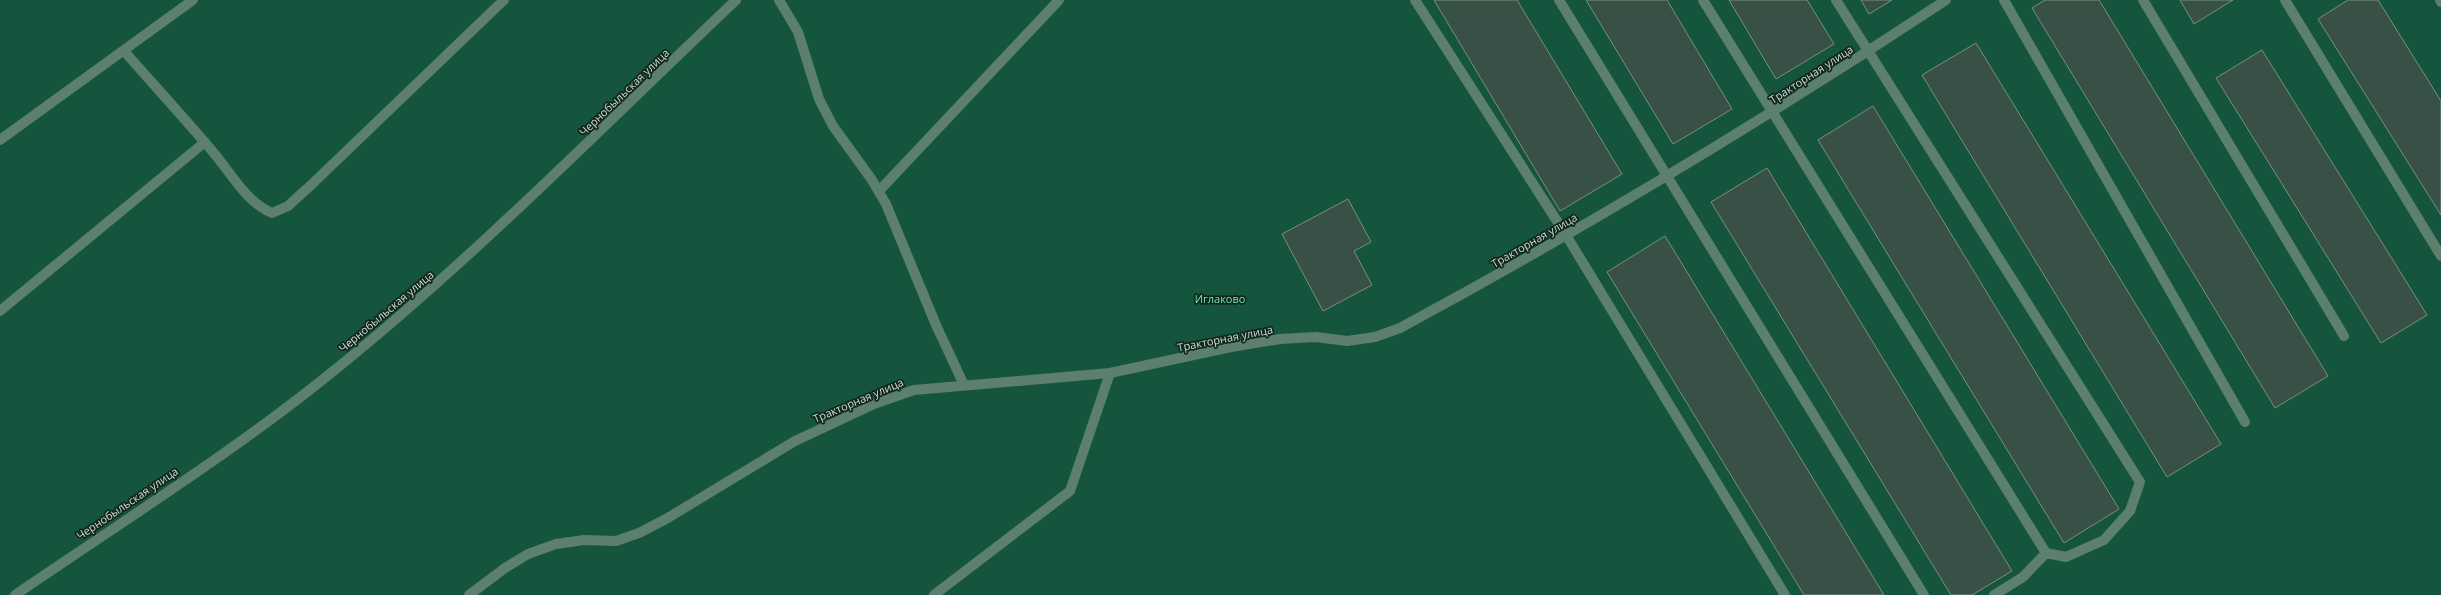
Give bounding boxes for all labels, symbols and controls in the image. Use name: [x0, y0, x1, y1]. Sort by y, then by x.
street label: Тракторная улица: [1766, 41, 1856, 107]
street label: Чернобыльская улица: [576, 45, 672, 139]
street label: Тракторная улица: [1488, 209, 1580, 271]
street label: Чернобыльская улица: [335, 267, 437, 355]
park label: Иглаково: [1195, 291, 1246, 306]
street label: Тракторная улица: [1176, 321, 1274, 355]
street label: Тракторная улица: [810, 374, 906, 426]
street label: Чернобыльская улица: [73, 463, 181, 543]

